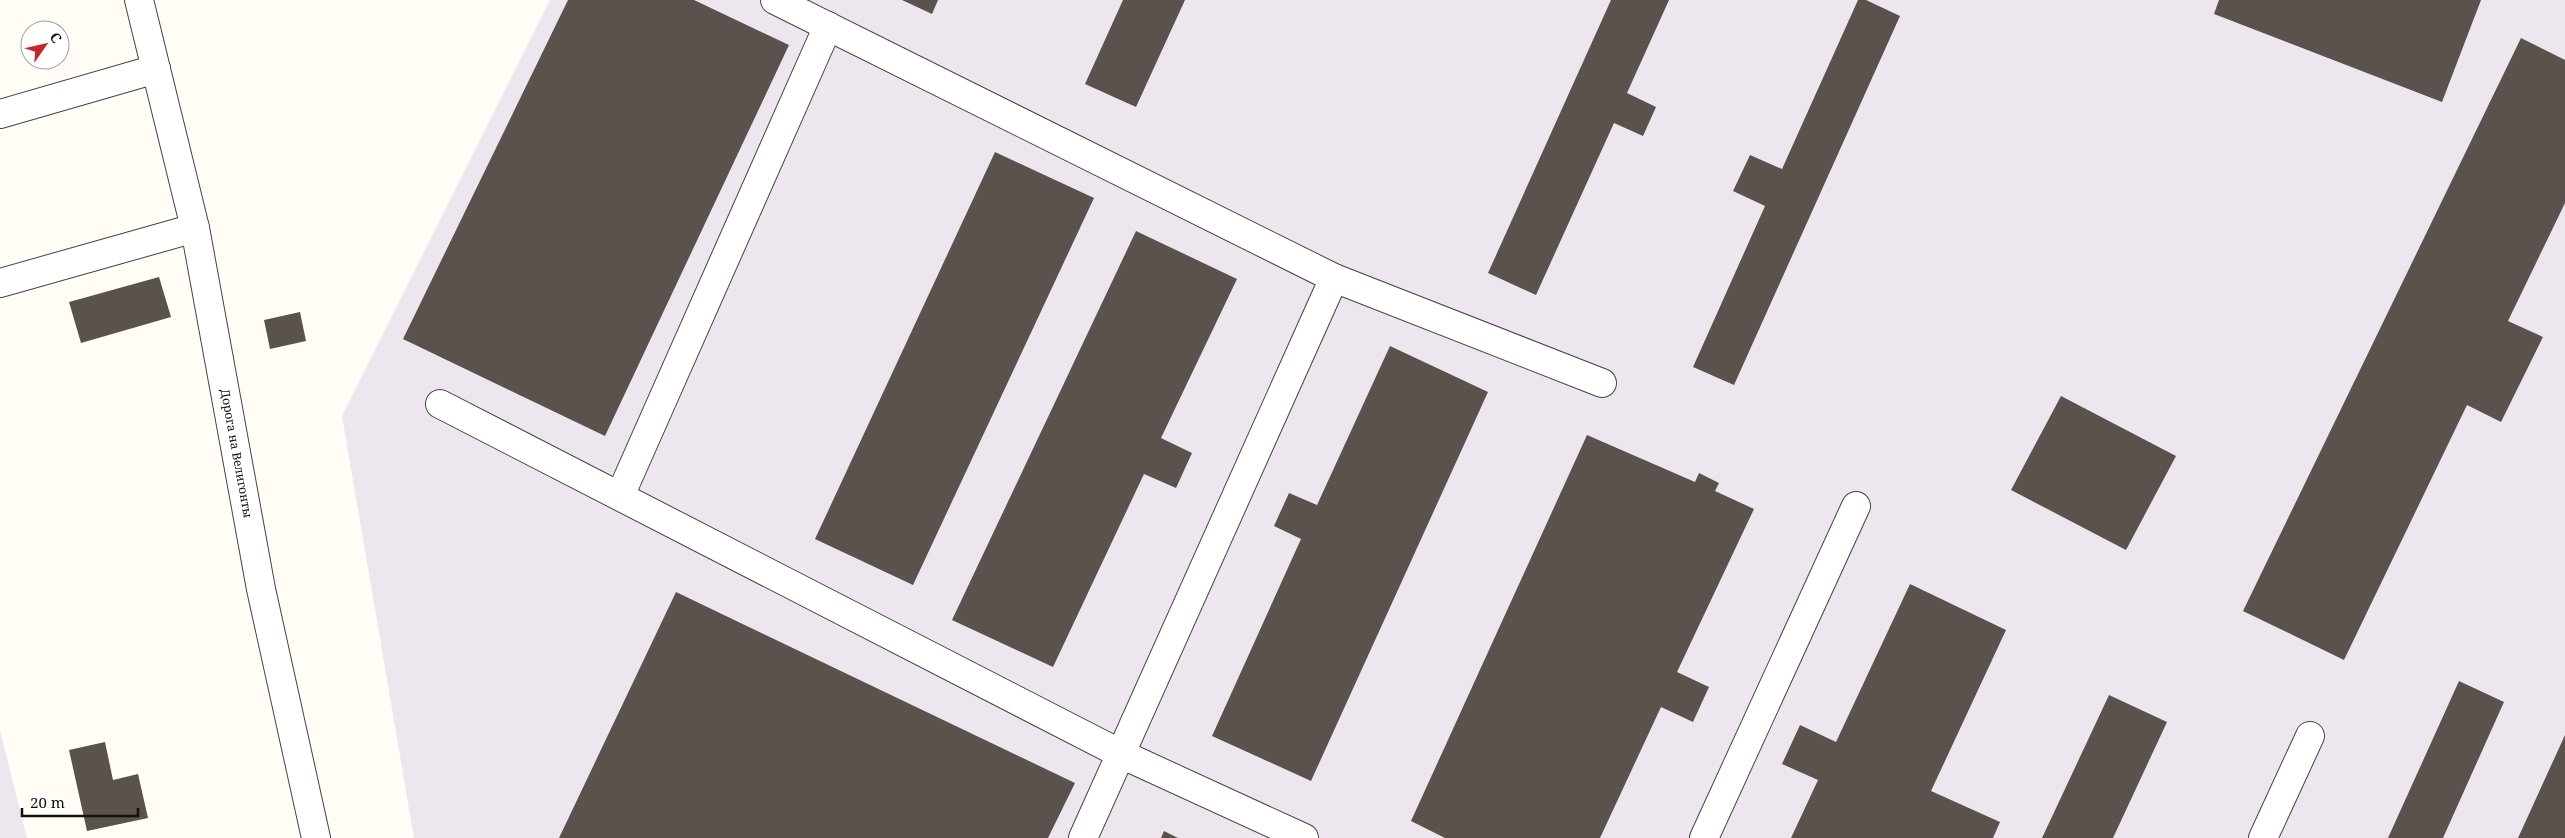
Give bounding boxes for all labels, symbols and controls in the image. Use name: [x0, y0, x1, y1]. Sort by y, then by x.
north arrow: [20, 20, 70, 70]
text: С: [46, 28, 67, 47]
street label: Дорога на Велигонты: [217, 388, 257, 519]
scale bar: [22, 786, 139, 818]
text: 20 m: [30, 792, 65, 812]

